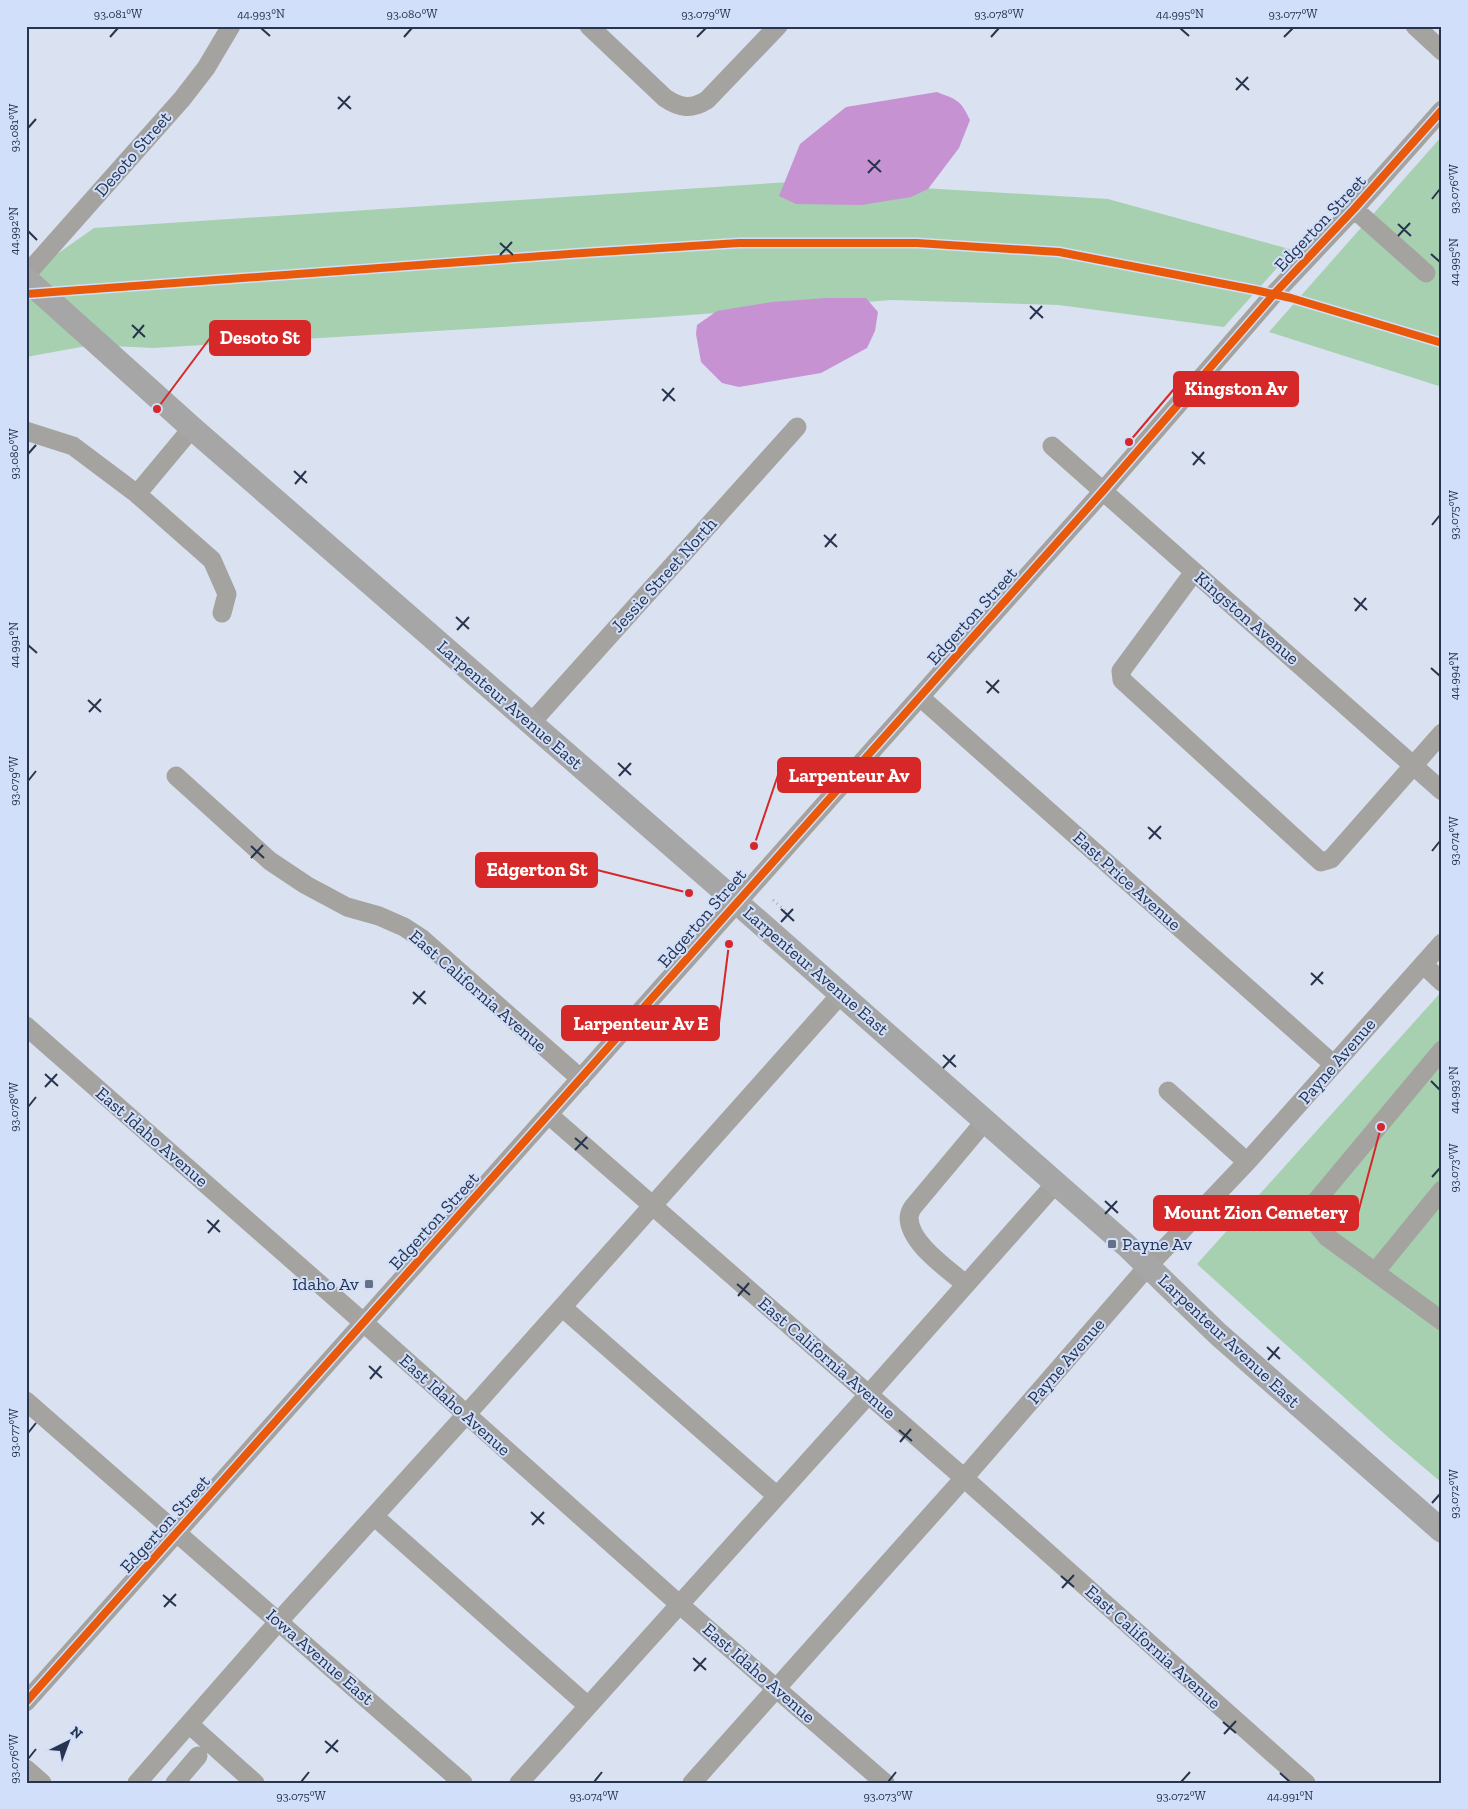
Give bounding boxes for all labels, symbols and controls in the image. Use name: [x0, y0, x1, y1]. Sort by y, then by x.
text: 93.081°W: [94, 7, 143, 21]
text: 44.993°N: [237, 7, 285, 21]
text: 93.080°W: [387, 7, 438, 21]
text: 93.079°W: [681, 7, 732, 21]
text: 93.078°W: [974, 7, 1025, 21]
text: 44.995°N: [1156, 7, 1204, 21]
text: 93.077°W: [1269, 7, 1318, 21]
text: 93.081°W: [7, 103, 21, 152]
street label: Desoto Street: [90, 107, 176, 201]
text: 93.076°W: [1447, 163, 1461, 214]
street label: Edgerton Street: [1270, 170, 1371, 276]
text: 44.992°N: [7, 207, 21, 255]
text: 44.995°N: [1447, 238, 1461, 286]
callout: Desoto St: [210, 321, 310, 355]
text: Desoto St: [220, 326, 301, 349]
callout: Kingston Av: [1174, 372, 1298, 406]
text: Kingston Av: [1184, 377, 1288, 400]
text: 93.080°W: [7, 428, 21, 479]
text: 93.075°W: [1447, 490, 1461, 540]
street label: Jessie Street North: [606, 513, 722, 637]
street label: Edgerton Street: [922, 562, 1022, 669]
street label: Kingston Avenue: [1190, 567, 1304, 669]
text: 44.991°N: [7, 622, 21, 668]
street label: Larpenteur Avenue East: [433, 636, 588, 774]
text: 44.994°N: [1447, 652, 1461, 700]
text: 93.079°W: [7, 755, 21, 806]
callout: Larpenteur Av: [778, 758, 920, 792]
text: Larpenteur Av: [789, 764, 909, 787]
text: 93.074°W: [1447, 816, 1461, 866]
street label: East Price Avenue: [1068, 827, 1186, 935]
callout: Edgerton St: [476, 853, 597, 887]
text: Edgerton St: [487, 858, 588, 881]
street label: Edgerton Street: [653, 864, 751, 972]
street label: Larpenteur Avenue East: [739, 902, 894, 1040]
street label: East California Avenue: [405, 925, 551, 1057]
callout: Larpenteur Av E: [562, 1006, 719, 1040]
text: Larpenteur Av E: [573, 1012, 709, 1035]
street label: Payne Avenue: [1294, 1013, 1380, 1109]
text: 44.993°N: [1447, 1066, 1461, 1114]
text: 93.078°W: [7, 1081, 21, 1132]
street label: East Idaho Avenue: [91, 1082, 213, 1192]
text: 93.073°W: [1447, 1143, 1461, 1193]
street label: Edgerton Street: [384, 1167, 484, 1274]
callout: Mount Zion Cemetery: [1154, 1196, 1358, 1230]
text: Mount Zion Cemetery: [1164, 1201, 1348, 1224]
place label: Payne Av: [1122, 1233, 1192, 1255]
marker: Payne Av: [1106, 1238, 1118, 1250]
street label: Larpenteur Avenue East: [1154, 1270, 1305, 1413]
place label: Idaho Av: [292, 1273, 359, 1295]
marker: Idaho Av: [363, 1278, 375, 1290]
street label: East California Avenue: [754, 1292, 900, 1424]
street label: Payne Avenue: [1023, 1313, 1109, 1409]
street label: East Idaho Avenue: [395, 1349, 515, 1461]
text: 93.077°W: [7, 1408, 21, 1457]
text: 93.072°W: [1447, 1469, 1461, 1519]
street label: Edgerton Street: [115, 1470, 215, 1577]
street label: East California Avenue: [1081, 1580, 1225, 1714]
street label: Iowa Avenue East: [262, 1604, 379, 1710]
street label: East Idaho Avenue: [698, 1618, 820, 1728]
north arrow: [42, 1716, 92, 1766]
text: N: [67, 1723, 86, 1743]
text: 93.076°W: [7, 1733, 21, 1784]
text: 93.075°W: [276, 1789, 326, 1803]
text: 93.074°W: [569, 1789, 619, 1803]
text: 93.073°W: [863, 1789, 913, 1803]
text: 93.072°W: [1156, 1789, 1206, 1803]
text: 44.991°N: [1267, 1789, 1313, 1803]

